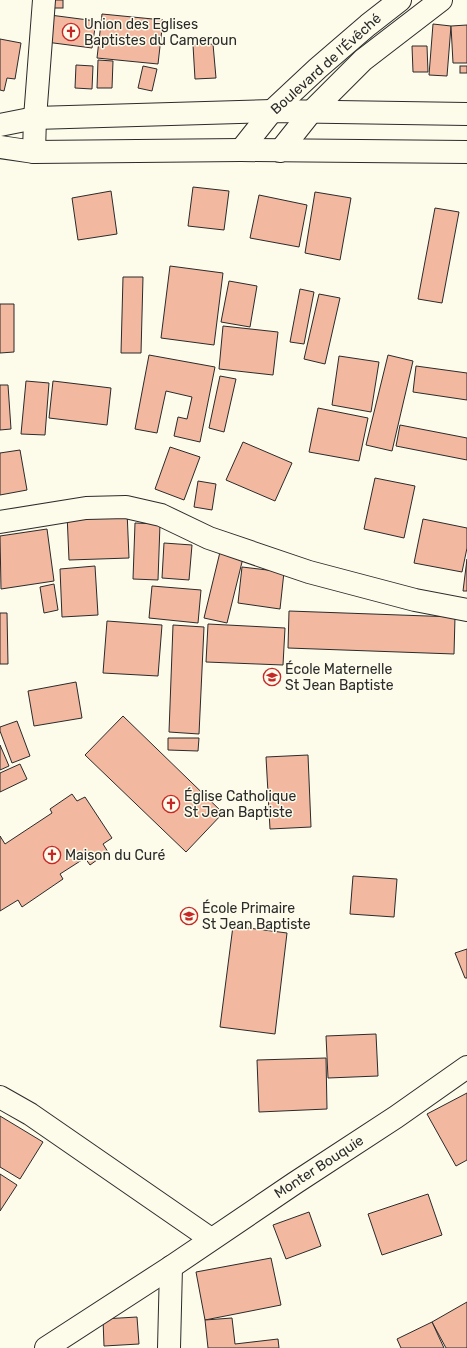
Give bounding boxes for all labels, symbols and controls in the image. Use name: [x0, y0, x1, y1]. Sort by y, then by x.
street label: Boulevard de l'Évêché: [267, 9, 385, 118]
place label: Union des Eglises Baptistes du Cameroun: [84, 16, 237, 49]
church icon: Union des Eglises Baptistes du Cameroun: [61, 22, 81, 42]
place label: École Maternelle St Jean Baptiste: [285, 660, 394, 694]
school or university icon: École Maternelle St Jean Baptiste: [262, 667, 282, 687]
place label: Église Catholique St Jean Baptiste: [184, 787, 297, 821]
church icon: Église Catholique St Jean Baptiste: [161, 794, 181, 814]
church icon: Maison du Curé: [42, 845, 62, 865]
place label: Maison du Curé: [65, 847, 165, 864]
place label: École Primaire St Jean Baptiste: [202, 899, 311, 933]
school or university icon: École Primaire St Jean Baptiste: [179, 906, 199, 926]
street label: Monter Bouquie: [271, 1132, 367, 1202]

